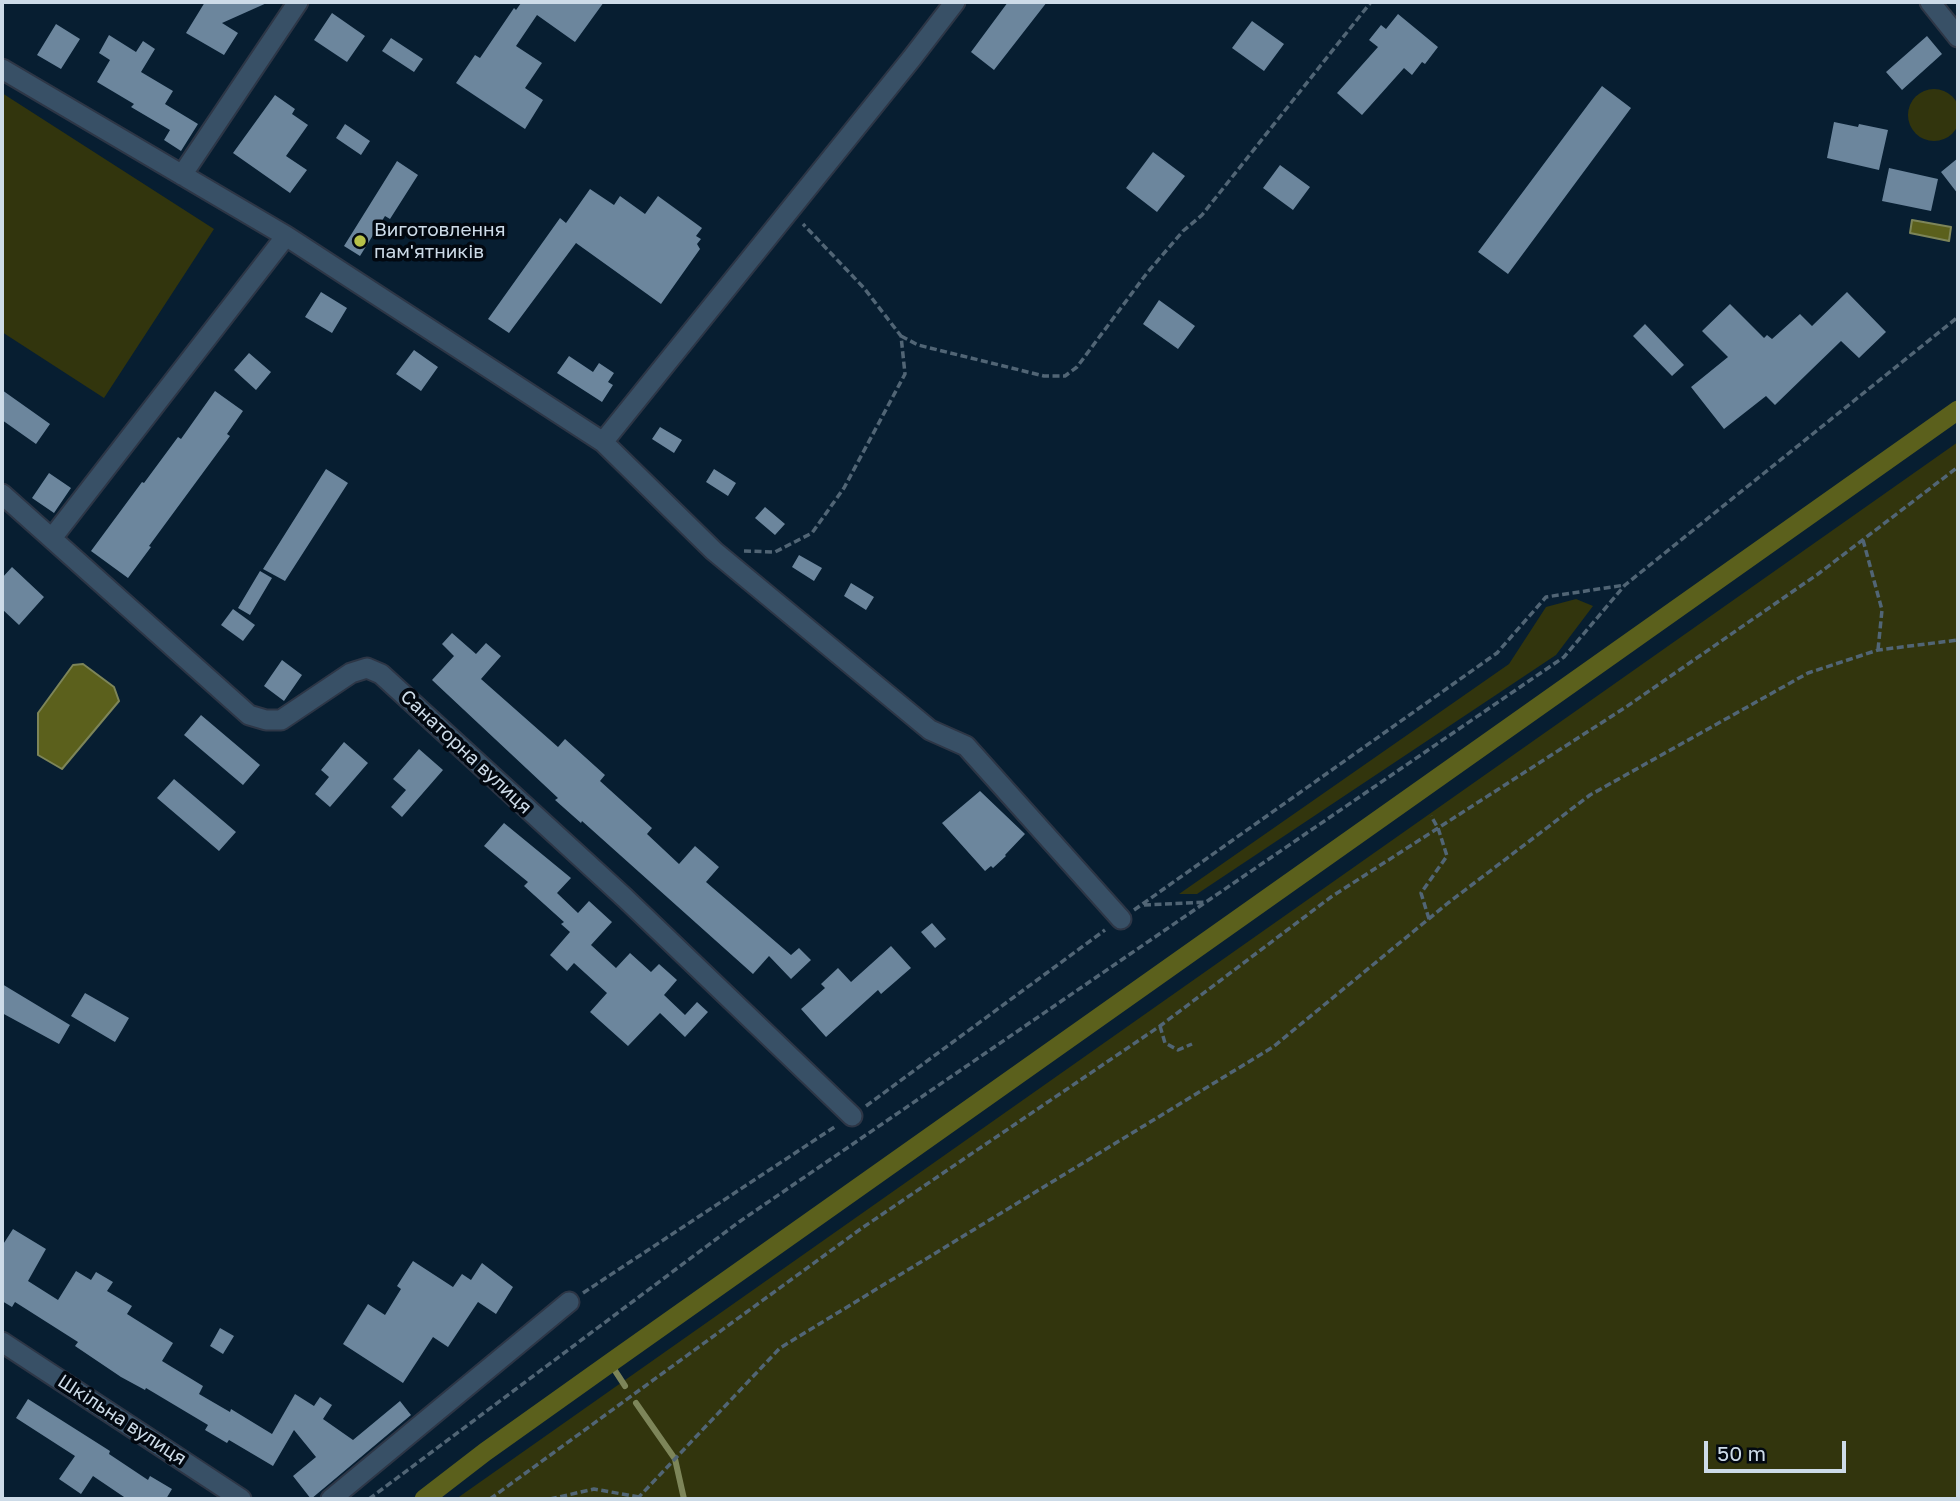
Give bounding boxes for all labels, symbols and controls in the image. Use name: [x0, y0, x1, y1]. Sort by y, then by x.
place label: Виготовлення пам'ятників: [374, 219, 505, 263]
marker: Виготовлення пам'ятників: [352, 233, 368, 249]
street label: Санаторна вулиця: [396, 685, 536, 819]
street label: Шкільна вулиця: [53, 1370, 191, 1470]
scale bar: [1708, 1428, 1850, 1472]
text: 50 m: [1717, 1440, 1766, 1466]

